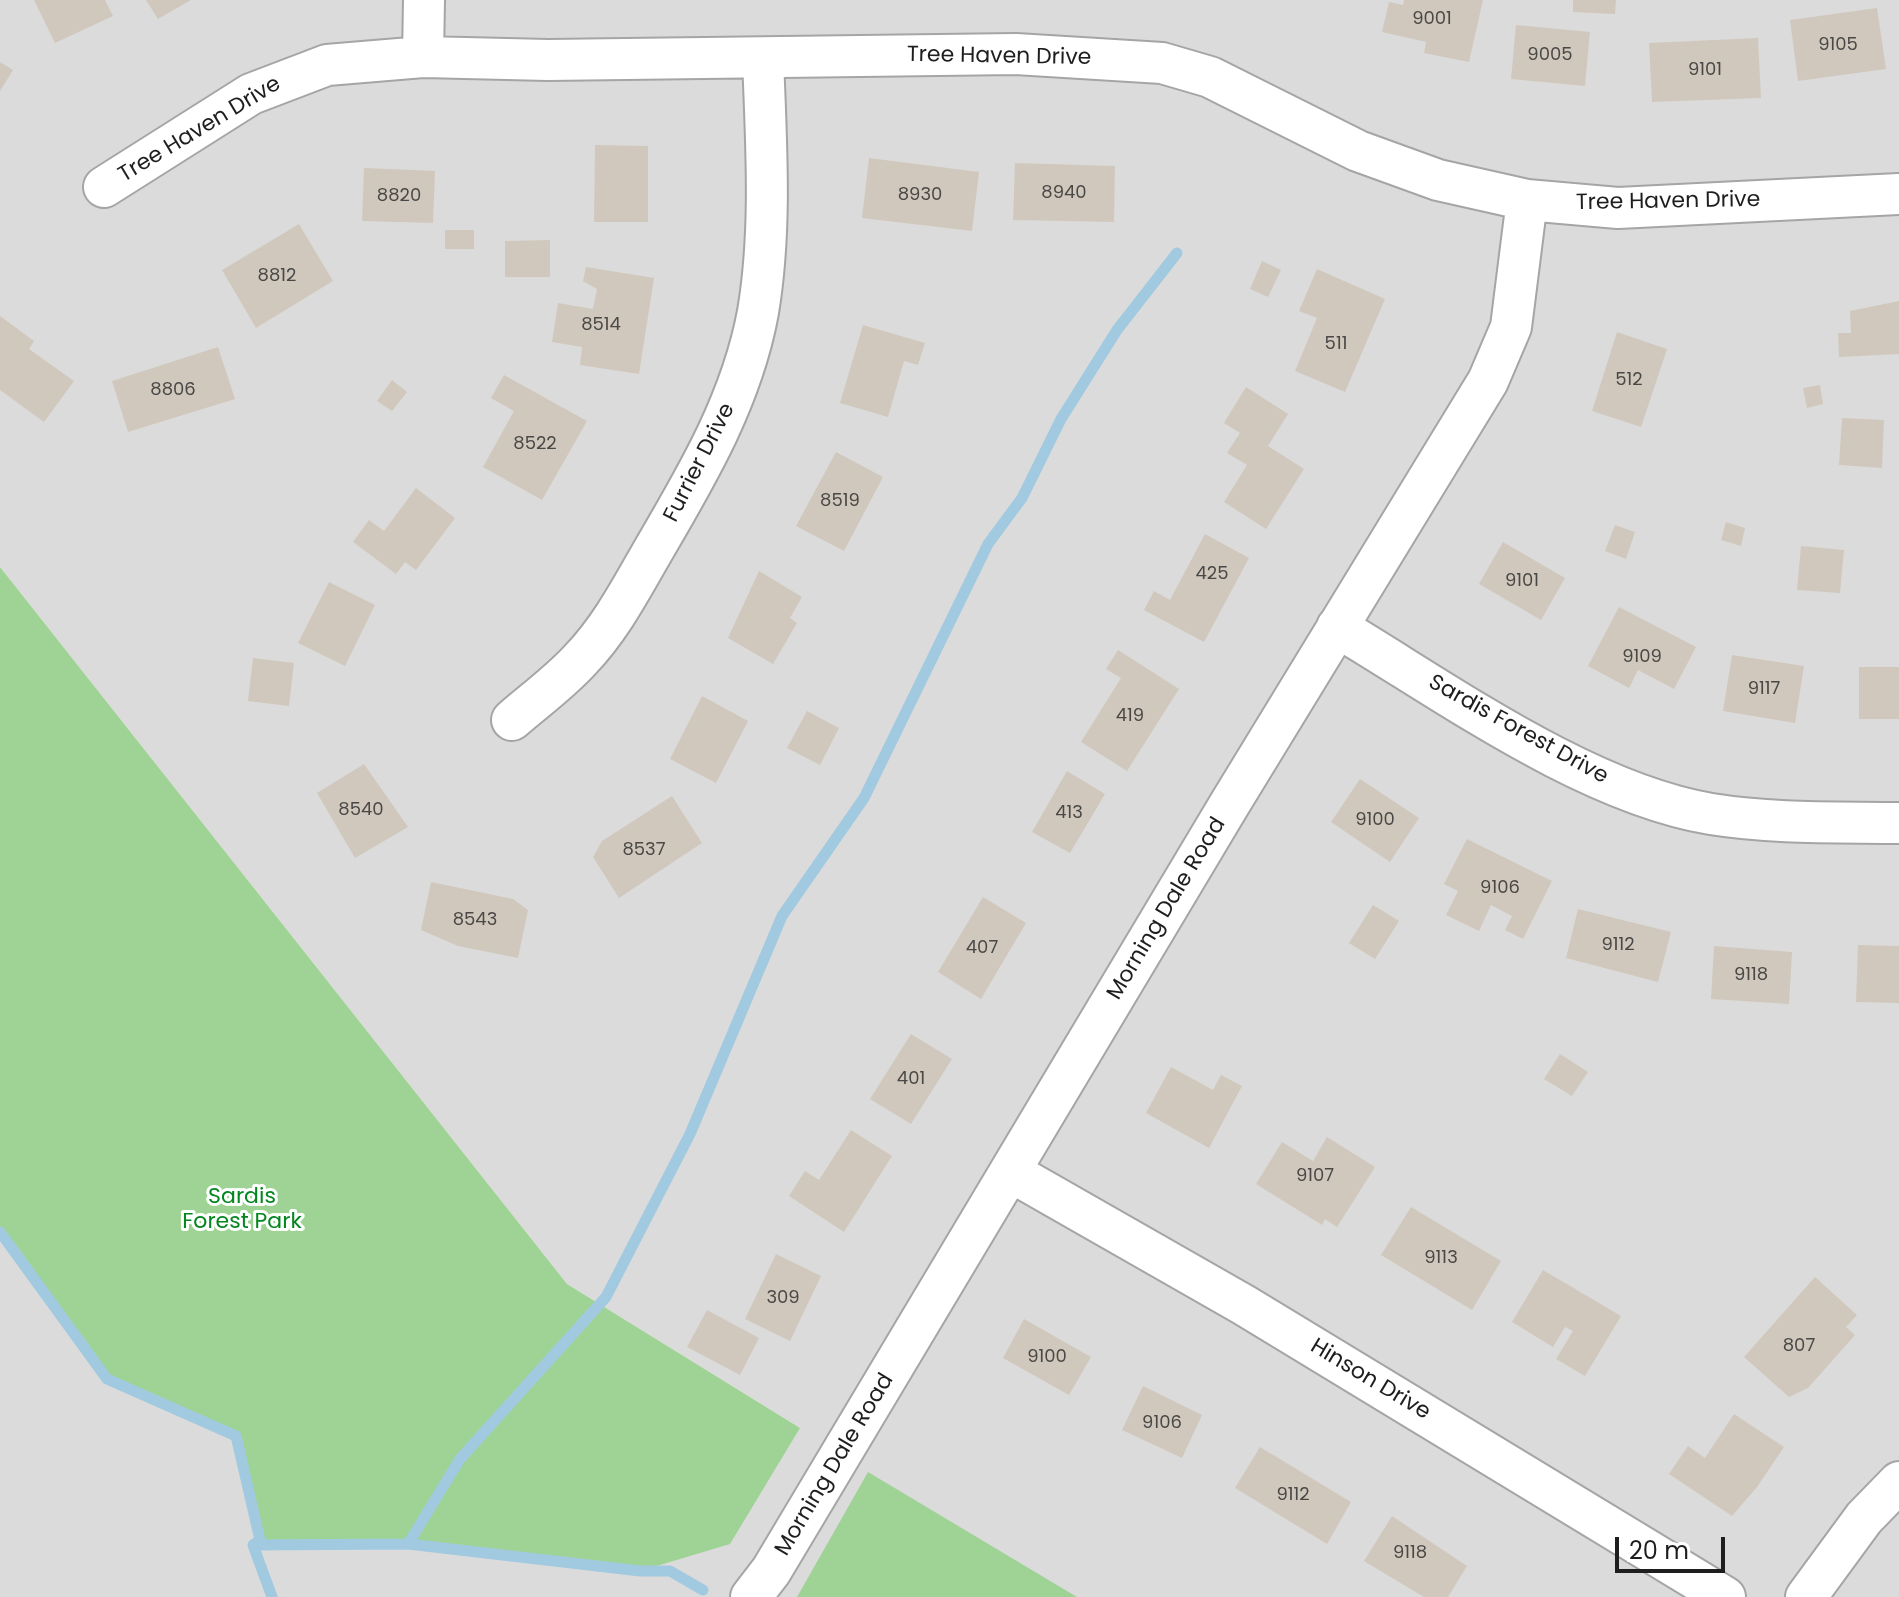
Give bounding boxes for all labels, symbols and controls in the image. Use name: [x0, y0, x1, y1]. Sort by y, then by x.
house number: 9001: [1412, 8, 1452, 30]
house number: 9105: [1818, 34, 1858, 56]
street label: Tree Haven Drive: [907, 42, 1091, 72]
house number: 9005: [1527, 44, 1573, 66]
house number: 9101: [1688, 59, 1722, 81]
street label: Tree Haven Drive: [114, 71, 286, 189]
house number: 8940: [1041, 182, 1087, 204]
house number: 8930: [898, 184, 942, 206]
house number: 8820: [377, 185, 421, 207]
street label: Tree Haven Drive: [1576, 187, 1760, 217]
house number: 8812: [258, 265, 296, 287]
house number: 8514: [581, 314, 621, 336]
house number: 511: [1325, 333, 1347, 355]
house number: 512: [1615, 369, 1643, 391]
house number: 8806: [150, 379, 196, 401]
street label: Furrier Drive: [659, 399, 741, 527]
house number: 8522: [513, 433, 557, 455]
house number: 8519: [820, 490, 860, 512]
house number: 425: [1196, 563, 1228, 585]
house number: 9101: [1505, 570, 1539, 592]
house number: 9109: [1622, 646, 1662, 668]
street label: Sardis Forest Drive: [1424, 670, 1612, 790]
house number: 9117: [1748, 678, 1780, 700]
house number: 419: [1116, 705, 1144, 727]
house number: 8540: [338, 799, 384, 821]
house number: 413: [1055, 802, 1083, 824]
house number: 9100: [1355, 809, 1395, 831]
street label: Morning Dale Road: [1102, 813, 1232, 1005]
house number: 8537: [622, 839, 666, 861]
house number: 9106: [1480, 877, 1520, 899]
house number: 8543: [453, 909, 497, 931]
house number: 9112: [1601, 934, 1635, 956]
house number: 407: [966, 937, 998, 959]
house number: 9118: [1734, 964, 1768, 986]
house number: 401: [897, 1068, 925, 1090]
house number: 9107: [1296, 1165, 1334, 1187]
park label: Sardis Forest Park: [182, 1184, 302, 1236]
house number: 9113: [1424, 1247, 1458, 1269]
house number: 309: [766, 1287, 800, 1309]
street label: Hinson Drive: [1305, 1334, 1435, 1426]
house number: 807: [1783, 1335, 1815, 1357]
house number: 9100: [1027, 1346, 1067, 1368]
street label: Morning Dale Road: [770, 1369, 900, 1561]
house number: 9106: [1142, 1412, 1182, 1434]
house number: 9112: [1276, 1484, 1310, 1506]
scale bar: [1619, 1521, 1729, 1571]
text: 20 m: [1629, 1534, 1689, 1567]
house number: 9118: [1393, 1542, 1427, 1564]

